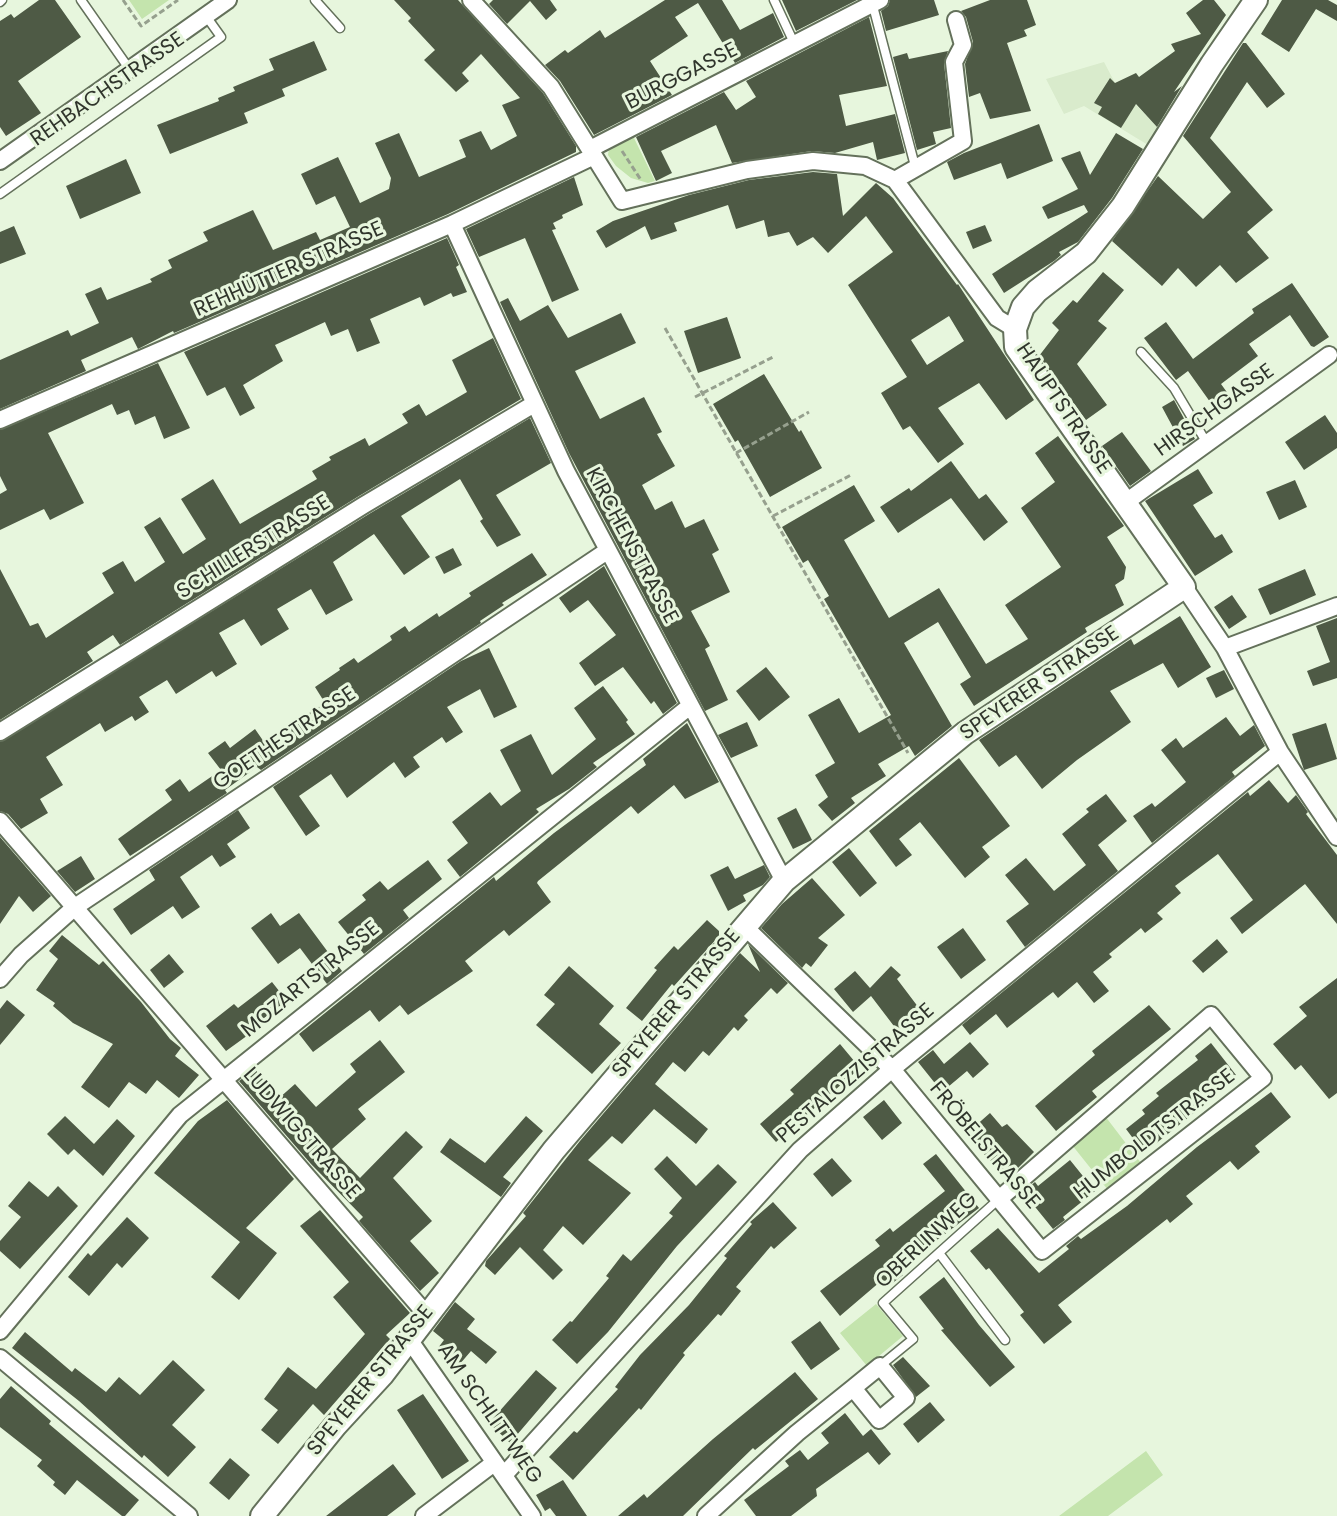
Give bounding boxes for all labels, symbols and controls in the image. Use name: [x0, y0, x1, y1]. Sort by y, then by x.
street label: REHBACHSTRASSE: [26, 28, 190, 152]
street label: BURGGASSE: [622, 38, 742, 116]
street label: REHHÜTTER STRASSE: [190, 217, 388, 323]
street label: HAUPTSTRASSE: [1010, 339, 1116, 479]
street label: HIRSCHGASSE: [1150, 359, 1280, 463]
street label: KIRCHENSTRASSE: [579, 464, 683, 628]
street label: SCHILLERSTRASSE: [173, 491, 335, 605]
street label: SPEYERER STRASSE: [956, 621, 1124, 747]
street label: GOETHESTRASSE: [209, 682, 361, 796]
street label: MOZARTSTRASSE: [237, 917, 385, 1043]
street label: SPEYERER STRASSE: [607, 925, 747, 1083]
street label: PESTALOZZISTRASSE: [772, 999, 940, 1149]
street label: LUDWIGSTRASSE: [237, 1063, 365, 1205]
street label: HUMBOLDTSTRASSE: [1069, 1064, 1241, 1206]
street label: FRÖBELSTRASSE: [923, 1077, 1045, 1215]
street label: OBERLINWEG: [871, 1188, 983, 1294]
street label: SPEYERER STRASSE: [303, 1301, 439, 1461]
street label: AM SCHLITTWEG: [431, 1339, 547, 1489]

